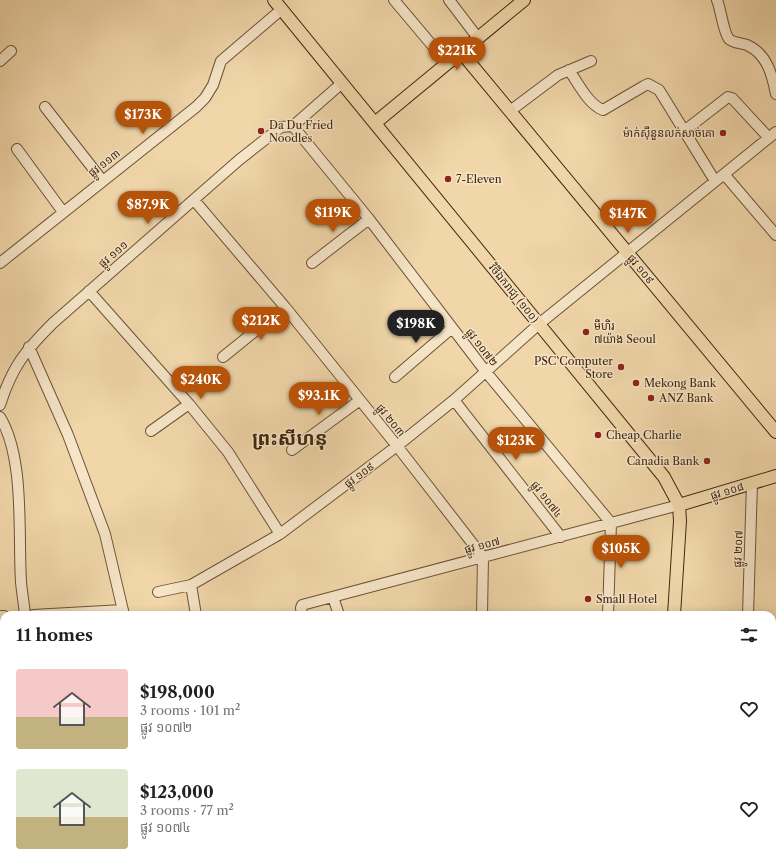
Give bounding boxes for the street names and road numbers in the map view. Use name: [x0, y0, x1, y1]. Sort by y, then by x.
street label: ផ្លូវ ១១៣: [85, 146, 125, 182]
street label: ផ្លូវ ១១១: [95, 237, 133, 273]
street label: ផ្លូវ ១០៩: [622, 251, 657, 289]
street label: វិថីឯករាជ្យ (១០០): [485, 260, 542, 325]
street label: ផ្លូវ ១០៧២: [460, 325, 501, 371]
street label: ផ្លូវ ២០៣: [371, 401, 408, 441]
street label: ផ្លូវ ១០៩: [341, 459, 379, 494]
street label: ផ្លូវ ១០៧៤: [526, 478, 566, 522]
street label: ផ្លូវ ១០៨: [708, 479, 746, 506]
street label: ផ្លូវ ២០៧: [730, 530, 749, 568]
street label: ផ្លូវ ១០៧: [463, 534, 502, 560]

